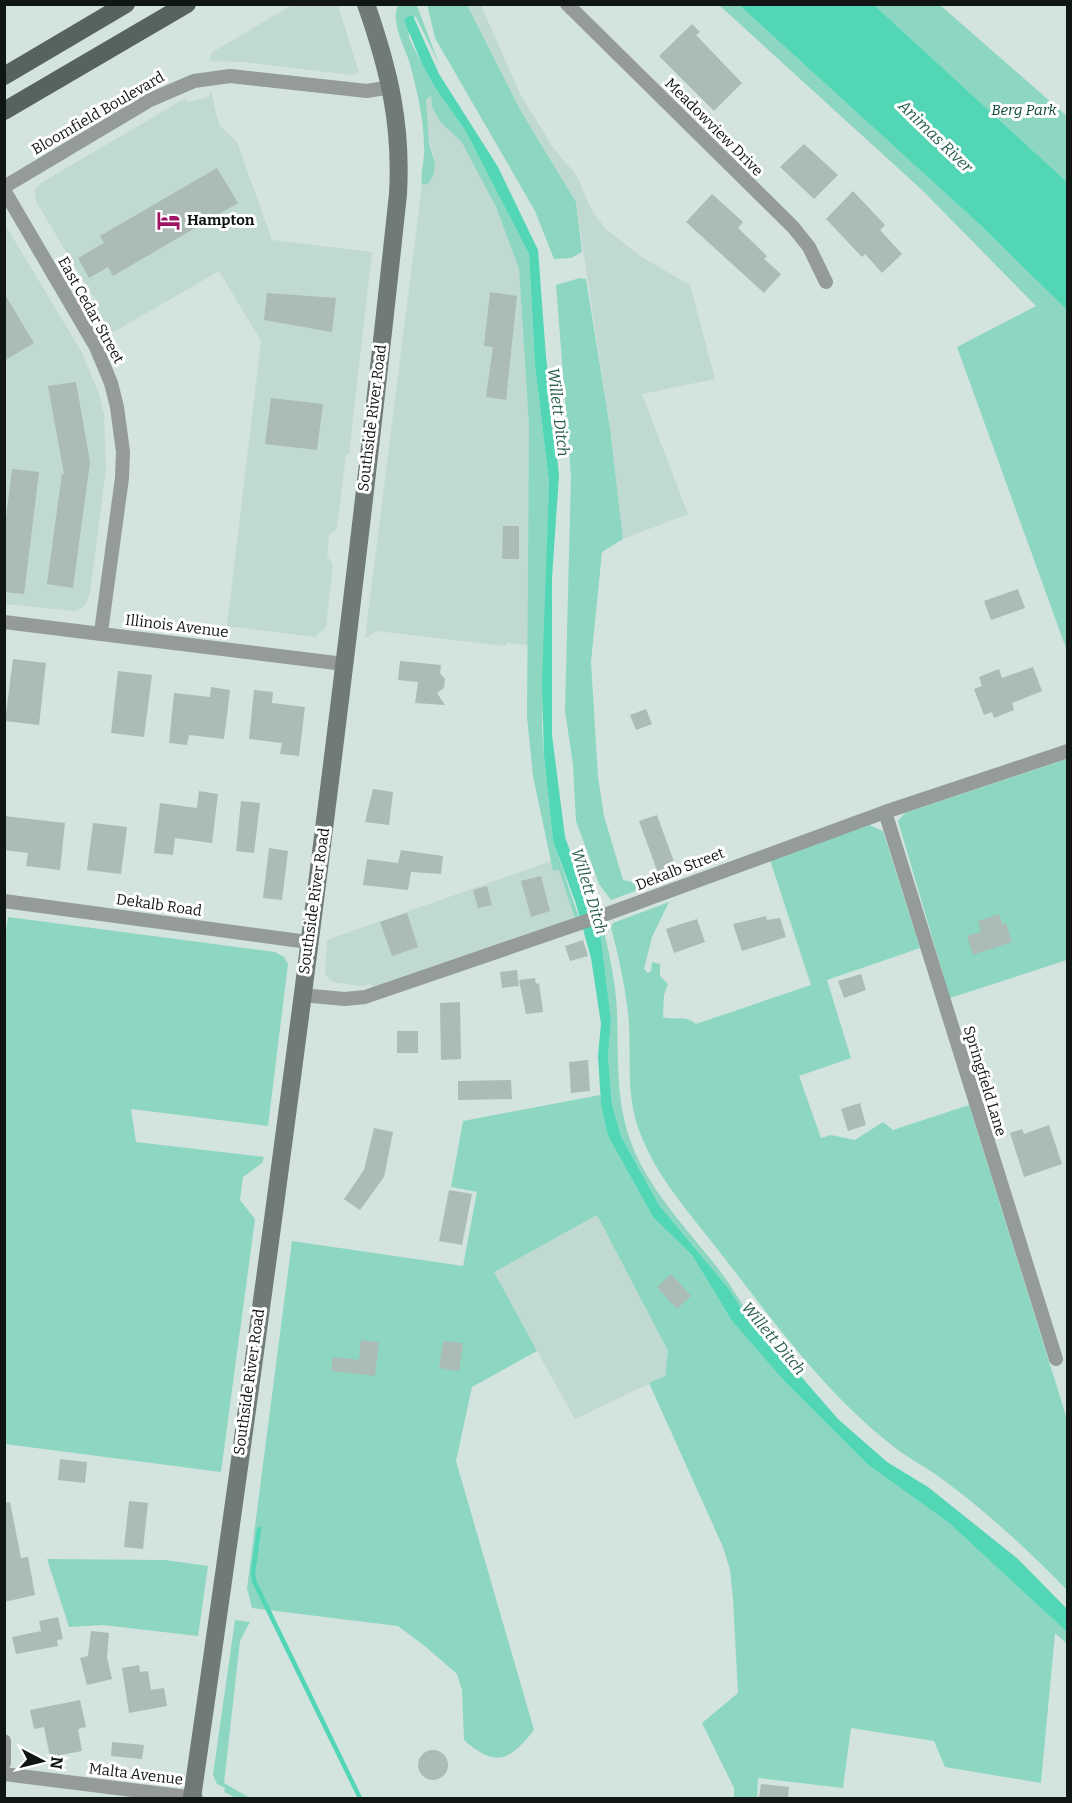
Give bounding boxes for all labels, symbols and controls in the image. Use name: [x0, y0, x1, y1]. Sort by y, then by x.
street label: Bloomfield Boulevard: [28, 68, 168, 158]
street label: Meadowview Drive: [661, 74, 767, 180]
water label: Animas River: [894, 96, 978, 178]
park label: Berg Park: [991, 101, 1058, 119]
hotel icon: Hampton: [156, 207, 182, 233]
place label: Hampton: [187, 211, 255, 229]
street label: East Cedar Street: [54, 254, 128, 367]
street label: Southside River Road: [354, 344, 390, 492]
water label: Willett Ditch: [544, 367, 573, 457]
street label: Illinois Avenue: [124, 611, 230, 641]
street label: Southside River Road: [295, 827, 333, 975]
street label: Dekalb Street: [633, 844, 727, 894]
water label: Willett Ditch: [567, 846, 612, 936]
street label: Dekalb Road: [115, 890, 203, 920]
street label: Springfield Lane: [960, 1024, 1010, 1138]
water label: Willett Ditch: [738, 1298, 809, 1378]
street label: Southside River Road: [230, 1308, 268, 1456]
north arrow: [12, 1731, 72, 1791]
text: N: [46, 1755, 67, 1770]
street label: Malta Avenue: [88, 1759, 184, 1789]

